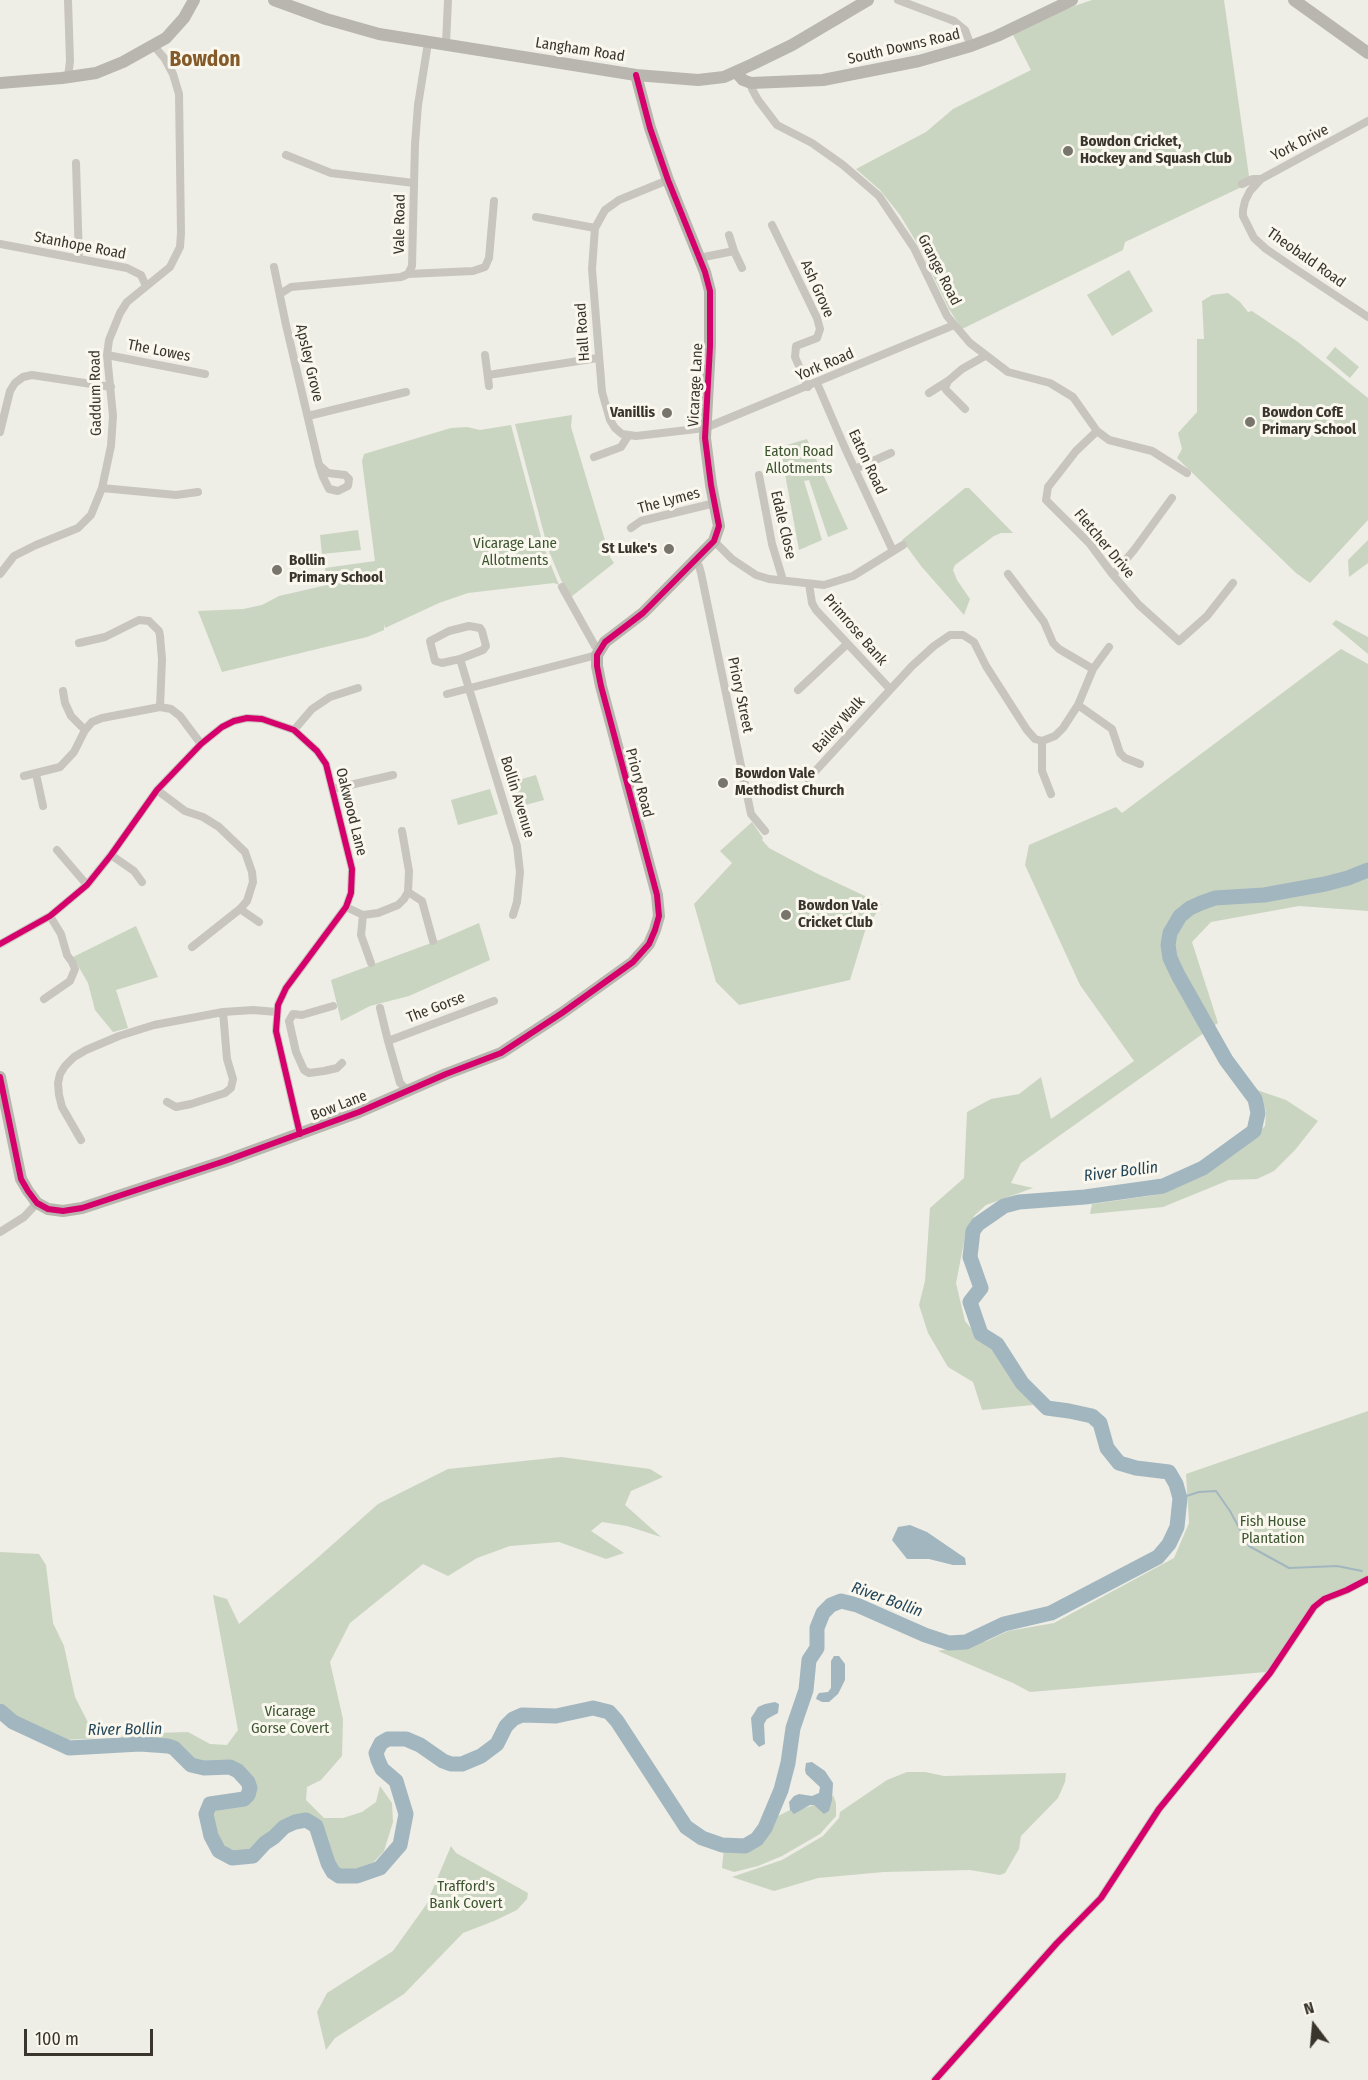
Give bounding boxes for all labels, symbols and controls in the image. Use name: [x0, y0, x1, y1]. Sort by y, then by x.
street label: South Downs Road: [846, 25, 962, 69]
street label: Langham Road: [534, 34, 626, 66]
district label: Bowdon: [169, 47, 241, 73]
street label: York Drive: [1268, 121, 1332, 165]
place label: Bowdon Cricket, Hockey and Squash Club: [1080, 133, 1232, 168]
marker: Bowdon Cricket, Hockey and Squash Club: [1061, 144, 1075, 158]
street label: Vale Road: [390, 194, 410, 254]
street label: Theobald Road: [1263, 224, 1349, 292]
street label: Stanhope Road: [32, 228, 128, 264]
street label: Grange Road: [913, 231, 965, 309]
street label: Ash Grove: [796, 257, 838, 321]
street label: Hall Road: [572, 302, 594, 362]
street label: Apsley Grove: [291, 322, 327, 404]
street label: The Lowes: [126, 336, 192, 366]
street label: Vicarage Lane: [685, 343, 707, 427]
street label: York Road: [793, 345, 857, 385]
street label: Gaddum Road: [86, 350, 106, 436]
place label: Vanillis: [610, 404, 655, 422]
place label: Bowdon CofE Primary School: [1262, 404, 1356, 439]
marker: Vanillis: [660, 406, 674, 420]
marker: Bowdon CofE Primary School: [1243, 415, 1257, 429]
street label: Eaton Road: [844, 427, 890, 497]
park label: Eaton Road Allotments: [764, 443, 834, 478]
street label: The Lymes: [636, 484, 702, 518]
street label: Edale Close: [766, 489, 800, 561]
street label: Fletcher Drive: [1070, 506, 1138, 582]
park label: Vicarage Lane Allotments: [473, 535, 557, 570]
place label: St Luke's: [602, 540, 657, 558]
marker: St Luke's: [662, 542, 676, 556]
place label: Bollin Primary School: [289, 552, 383, 587]
marker: Bollin Primary School: [270, 563, 284, 577]
street label: Primrose Bank: [819, 591, 891, 669]
street label: Priory Street: [723, 656, 757, 734]
street label: Bailey Walk: [809, 693, 869, 757]
street label: Priory Road: [621, 746, 657, 820]
street label: Bollin Avenue: [496, 754, 538, 840]
place label: Bowdon Vale Methodist Church: [735, 765, 844, 800]
street label: Oakwood Lane: [331, 766, 371, 858]
marker: Bowdon Vale Methodist Church: [716, 776, 730, 790]
place label: Bowdon Vale Cricket Club: [798, 897, 878, 932]
marker: Bowdon Vale Cricket Club: [779, 908, 793, 922]
street label: The Gorse: [404, 989, 468, 1027]
street label: Bow Lane: [308, 1087, 370, 1125]
water label: River Bollin: [1083, 1158, 1159, 1186]
park label: Fish House Plantation: [1240, 1513, 1306, 1548]
water label: River Bollin: [849, 1578, 925, 1622]
park label: Vicarage Gorse Covert: [251, 1703, 329, 1738]
water label: River Bollin: [88, 1720, 162, 1740]
park label: Trafford's Bank Covert: [429, 1878, 503, 1913]
north arrow: [1284, 1996, 1344, 2056]
text: N: [1302, 1998, 1316, 2019]
scale bar: [27, 2017, 156, 2055]
text: 100 m: [35, 2028, 79, 2050]

